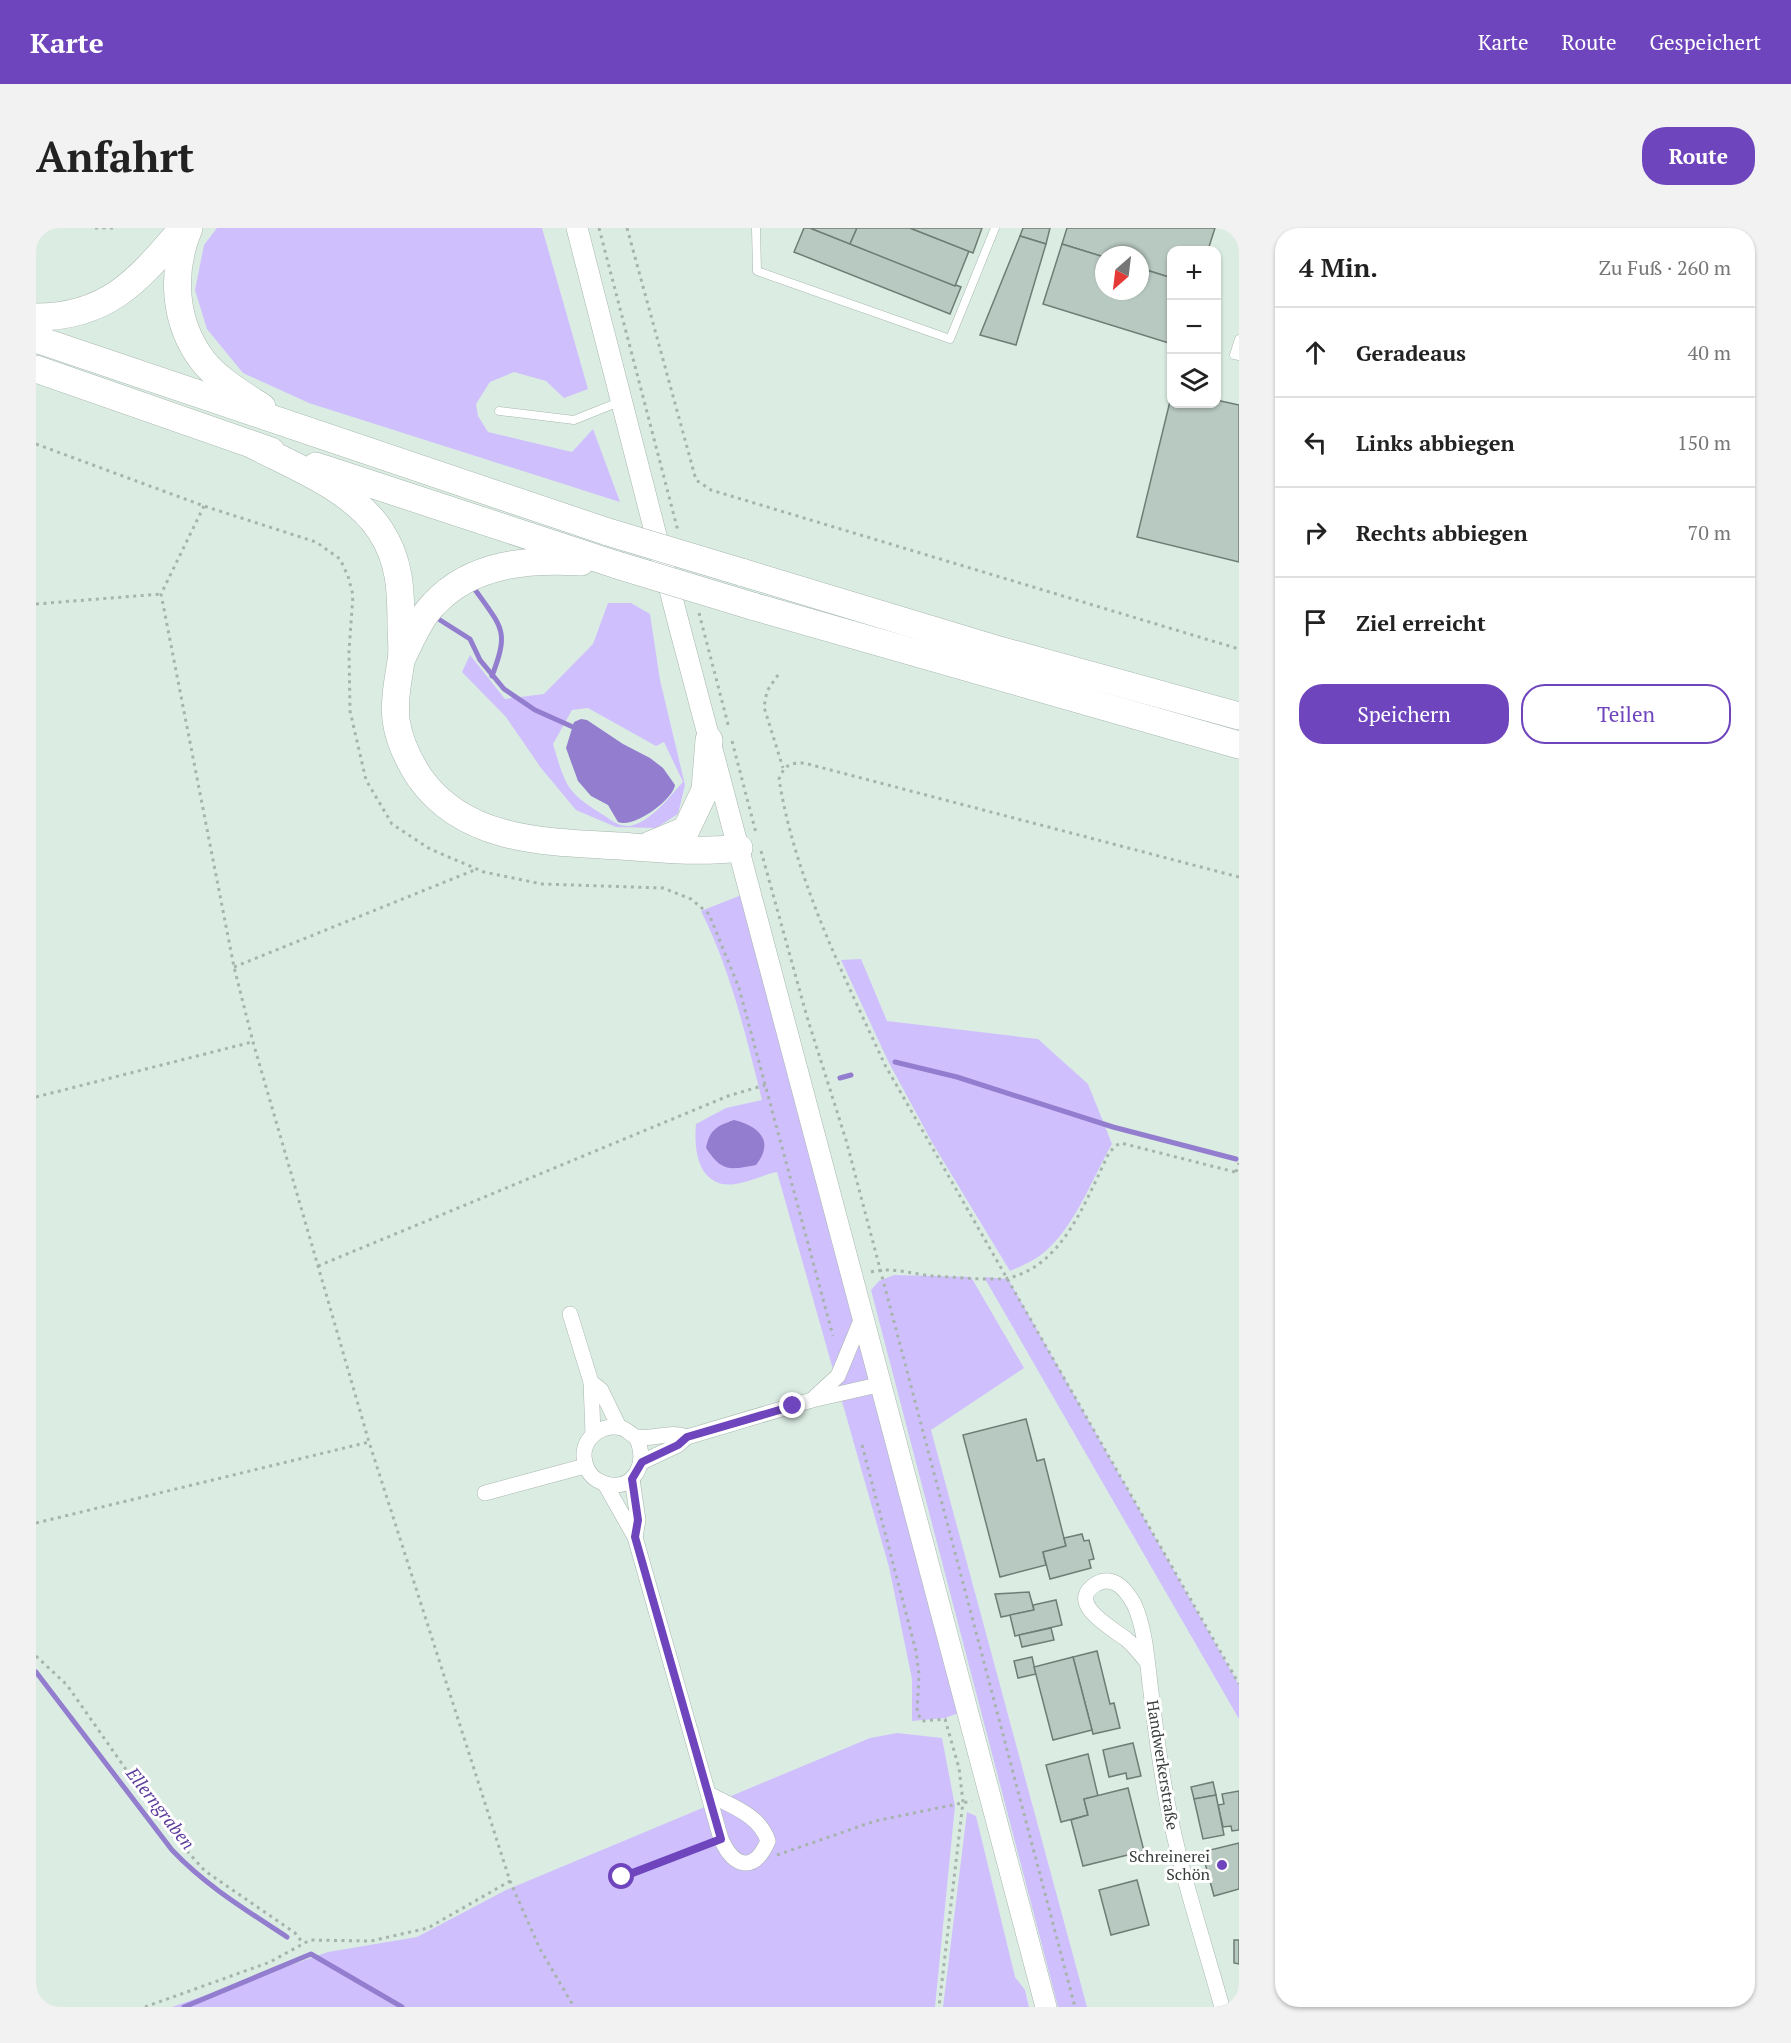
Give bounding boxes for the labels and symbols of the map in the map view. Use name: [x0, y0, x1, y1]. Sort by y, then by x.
north arrow: [1095, 246, 1149, 300]
route end: [779, 1392, 805, 1418]
street label: Handwerkerstraße: [1142, 1698, 1184, 1832]
water label: Ellerngraben: [121, 1761, 201, 1854]
place label: Schreinerei Schön: [1129, 1845, 1210, 1885]
marker: Schreinerei Schön: [1215, 1858, 1229, 1872]
route start: [608, 1863, 634, 1889]

